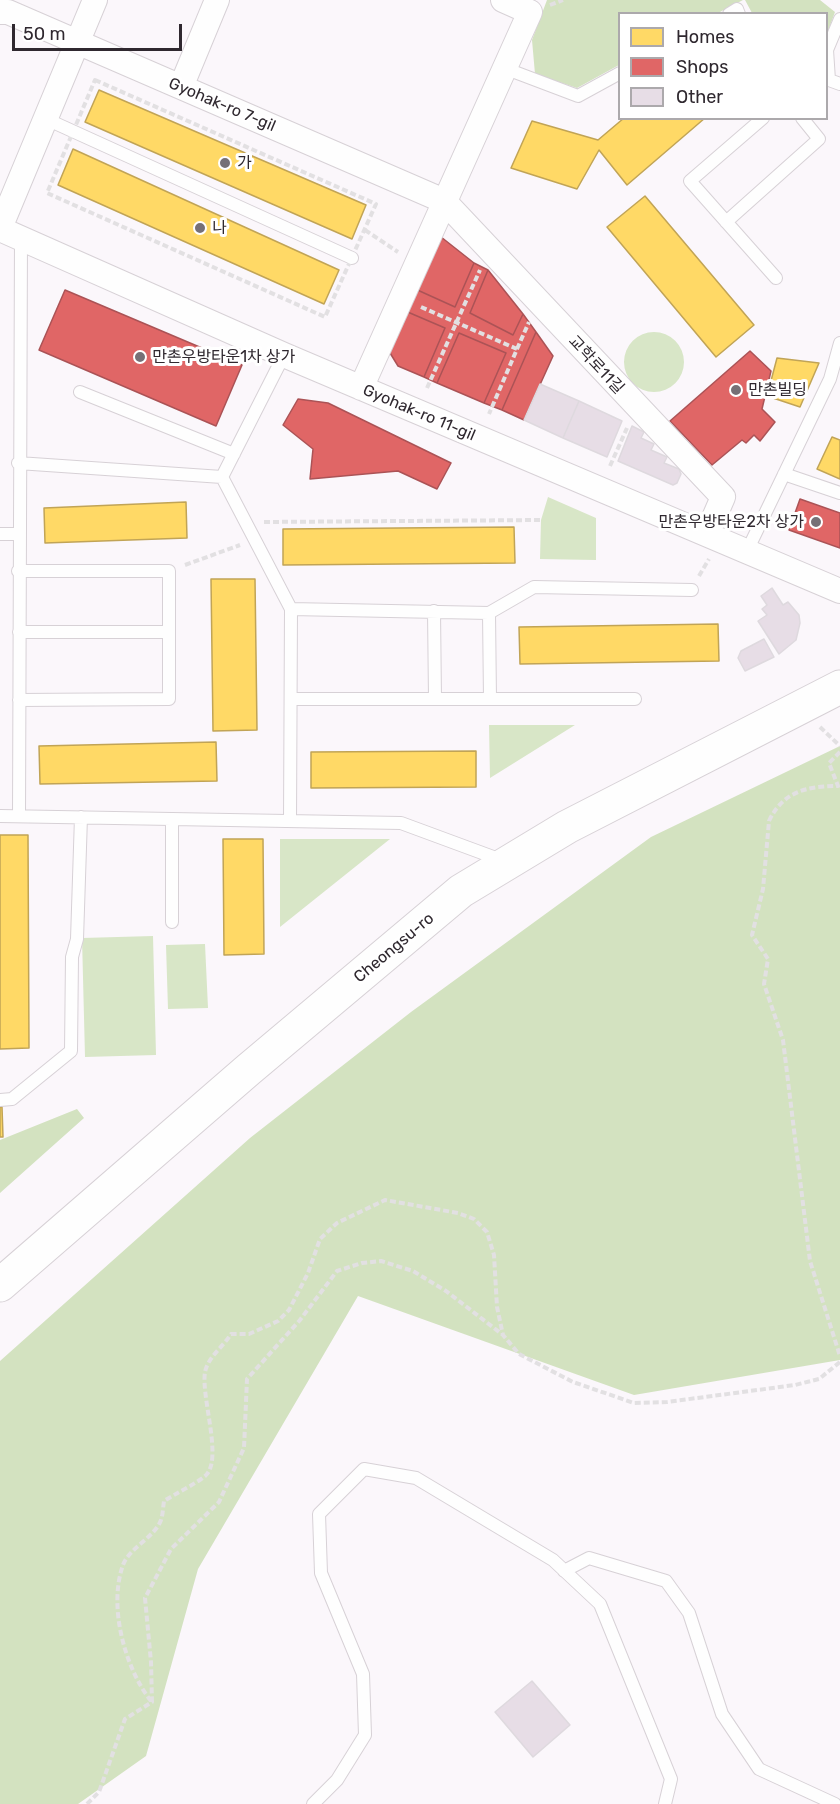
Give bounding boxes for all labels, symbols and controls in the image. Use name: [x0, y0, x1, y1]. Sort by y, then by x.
scale bar: [15, 12, 184, 50]
legend: [618, 12, 828, 120]
text: 50 m: [23, 23, 66, 45]
text: Homes: [676, 26, 734, 48]
text: Shops: [676, 56, 728, 78]
street label: Gyohak-ro 7-gil: [166, 74, 278, 136]
text: Other: [676, 86, 723, 108]
place label: 가: [237, 153, 252, 173]
marker: 가: [218, 156, 232, 170]
place label: 나: [212, 218, 227, 238]
marker: 나: [193, 221, 207, 235]
street label: 교학로11길: [564, 332, 628, 398]
place label: 만촌우방타운1차 상가: [152, 347, 295, 367]
marker: 만촌우방타운1차 상가: [133, 350, 147, 364]
place label: 만촌빌딩: [748, 380, 807, 400]
street label: Gyohak-ro 11-gil: [360, 381, 478, 445]
marker: 만촌빌딩: [729, 383, 743, 397]
place label: 만촌우방타운2차 상가: [658, 512, 804, 532]
marker: 만촌우방타운2차 상가: [809, 515, 823, 529]
street label: Cheongsu-ro: [350, 909, 438, 987]

